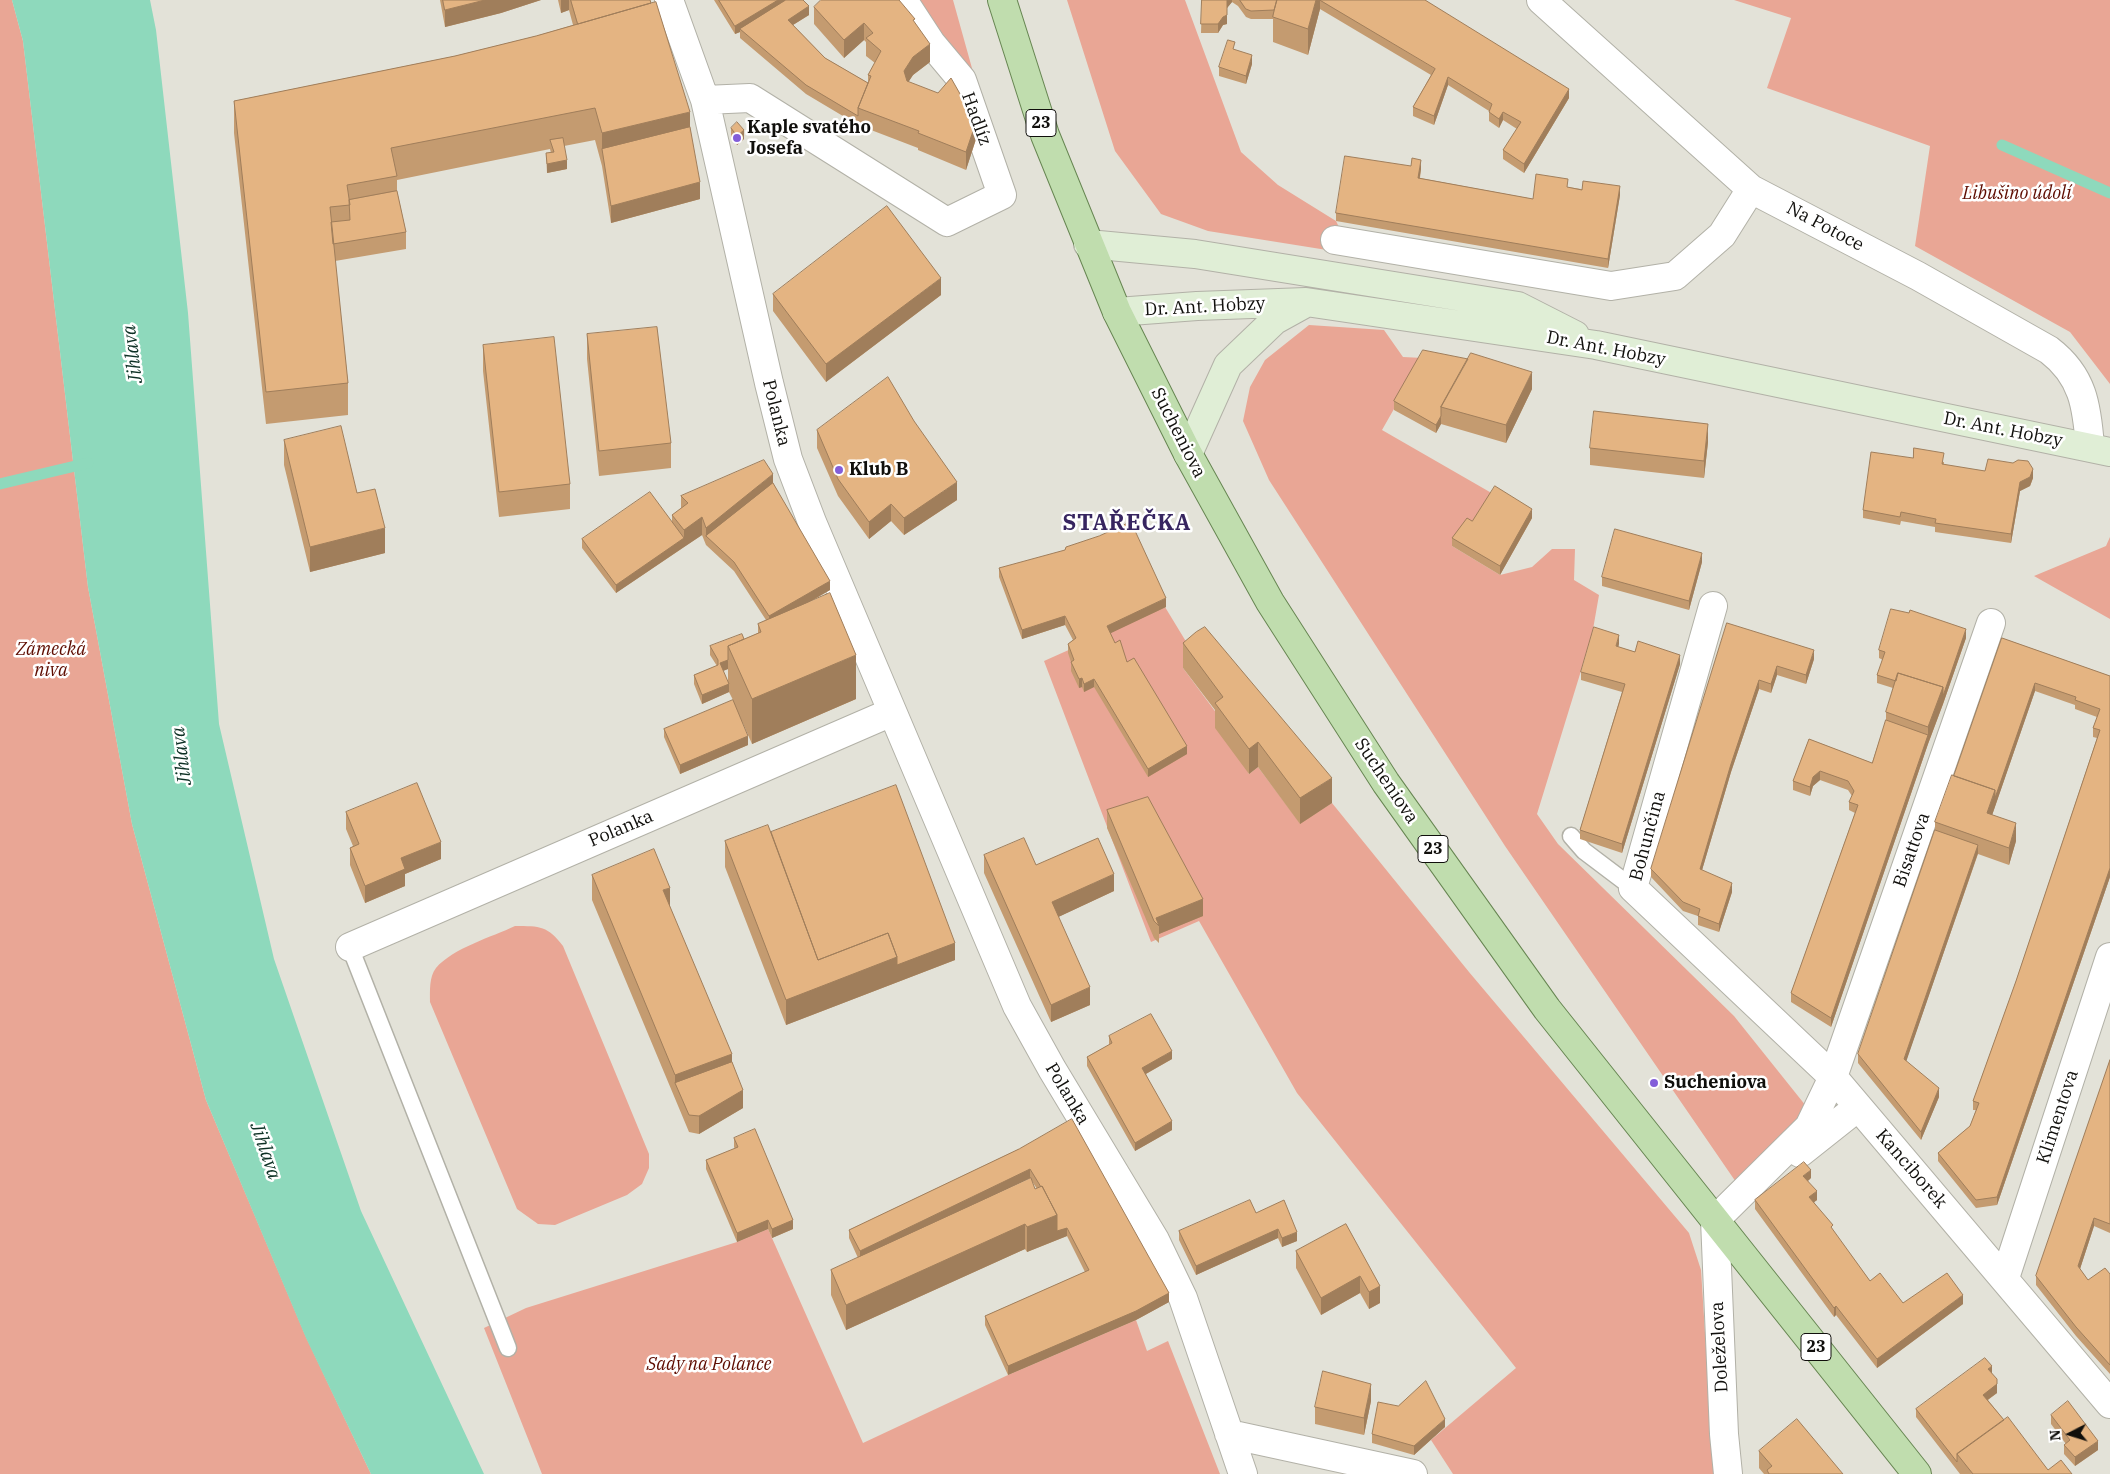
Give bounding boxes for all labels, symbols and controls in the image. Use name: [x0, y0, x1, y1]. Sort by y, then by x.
street label: Hadlíz: [956, 89, 996, 149]
road number: 23: [1026, 110, 1056, 136]
place label: Kaple svatého Josefa: [747, 117, 871, 160]
marker: Kaple svatého Josefa: [731, 132, 743, 144]
park label: Libušino údolí: [1962, 183, 2072, 205]
street label: Na Potoce: [1783, 198, 1867, 256]
street label: Dr. Ant. Hobzy: [1144, 293, 1266, 321]
water label: Jihlava: [118, 323, 148, 385]
street label: Dr. Ant. Hobzy: [1545, 327, 1667, 371]
street label: Polanka: [757, 377, 795, 449]
street label: Sucheniova: [1146, 384, 1210, 482]
street label: Dr. Ant. Hobzy: [1942, 408, 2064, 452]
place label: Klub B: [849, 459, 908, 481]
marker: Klub B: [833, 464, 845, 476]
district label: STAŘEČKA: [1062, 511, 1192, 537]
park label: Zámecká niva: [16, 639, 86, 682]
water label: Jihlava: [167, 725, 197, 787]
street label: Sucheniova: [1350, 734, 1422, 828]
street label: Bohunčina: [1626, 789, 1670, 883]
street label: Polanka: [585, 806, 657, 852]
street label: Bisattova: [1889, 810, 1935, 890]
road number: 23: [1418, 836, 1448, 862]
street label: Polanka: [1040, 1059, 1094, 1129]
street label: Klimentova: [2033, 1067, 2083, 1167]
place label: Sucheniova: [1664, 1072, 1767, 1094]
marker: Sucheniova: [1648, 1077, 1660, 1089]
water label: Jihlava: [245, 1120, 285, 1182]
street label: Kanciborek: [1871, 1125, 1951, 1213]
street label: Doleželova: [1707, 1301, 1733, 1393]
road number: 23: [1801, 1334, 1831, 1360]
park label: Sady na Polance: [646, 1354, 772, 1376]
north arrow: [2045, 1409, 2095, 1459]
text: N: [2046, 1429, 2065, 1442]

